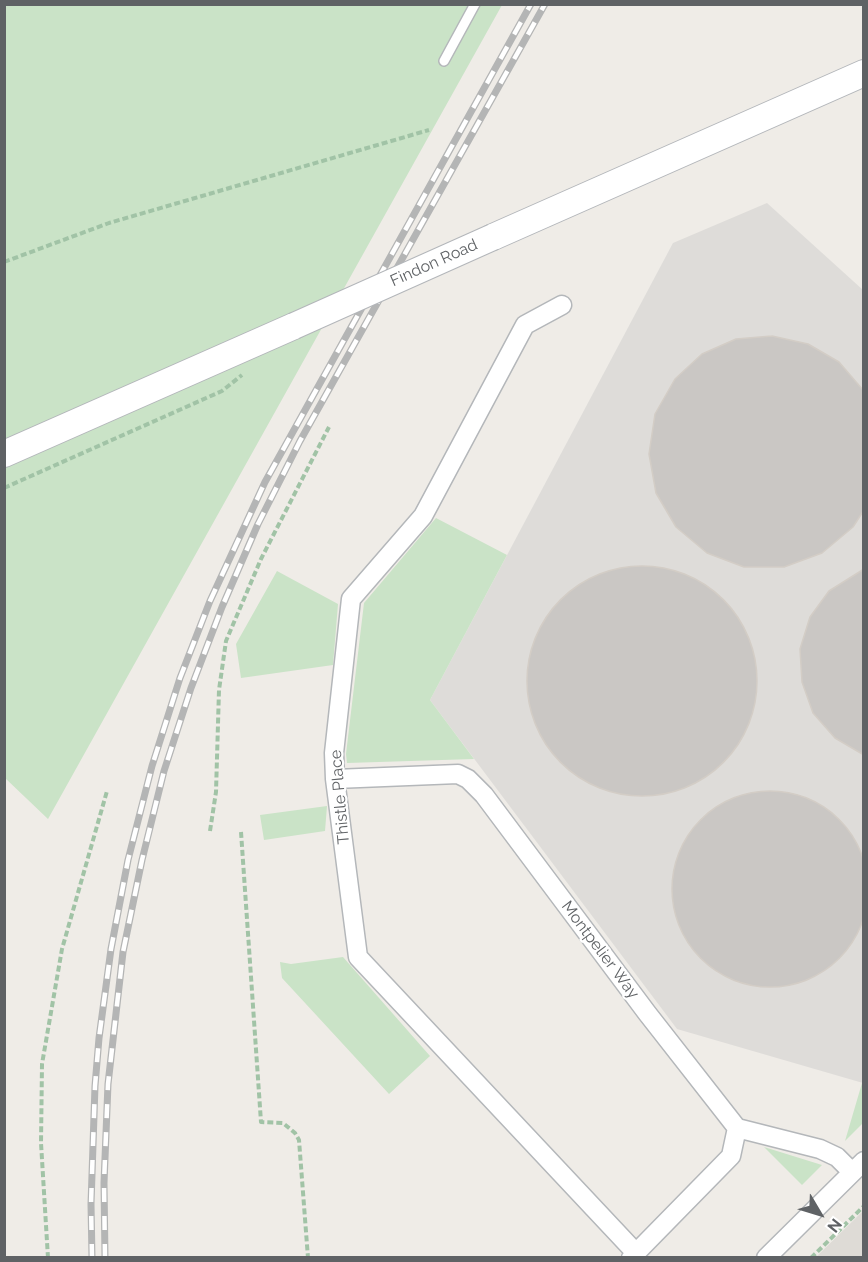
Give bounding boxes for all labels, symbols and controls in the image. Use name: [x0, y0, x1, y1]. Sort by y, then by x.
street label: Findon Road: [387, 235, 481, 291]
street label: Thistle Place: [326, 749, 354, 845]
street label: Montpelier Way: [557, 897, 643, 1003]
north arrow: [790, 1184, 850, 1244]
text: N: [823, 1215, 846, 1236]

